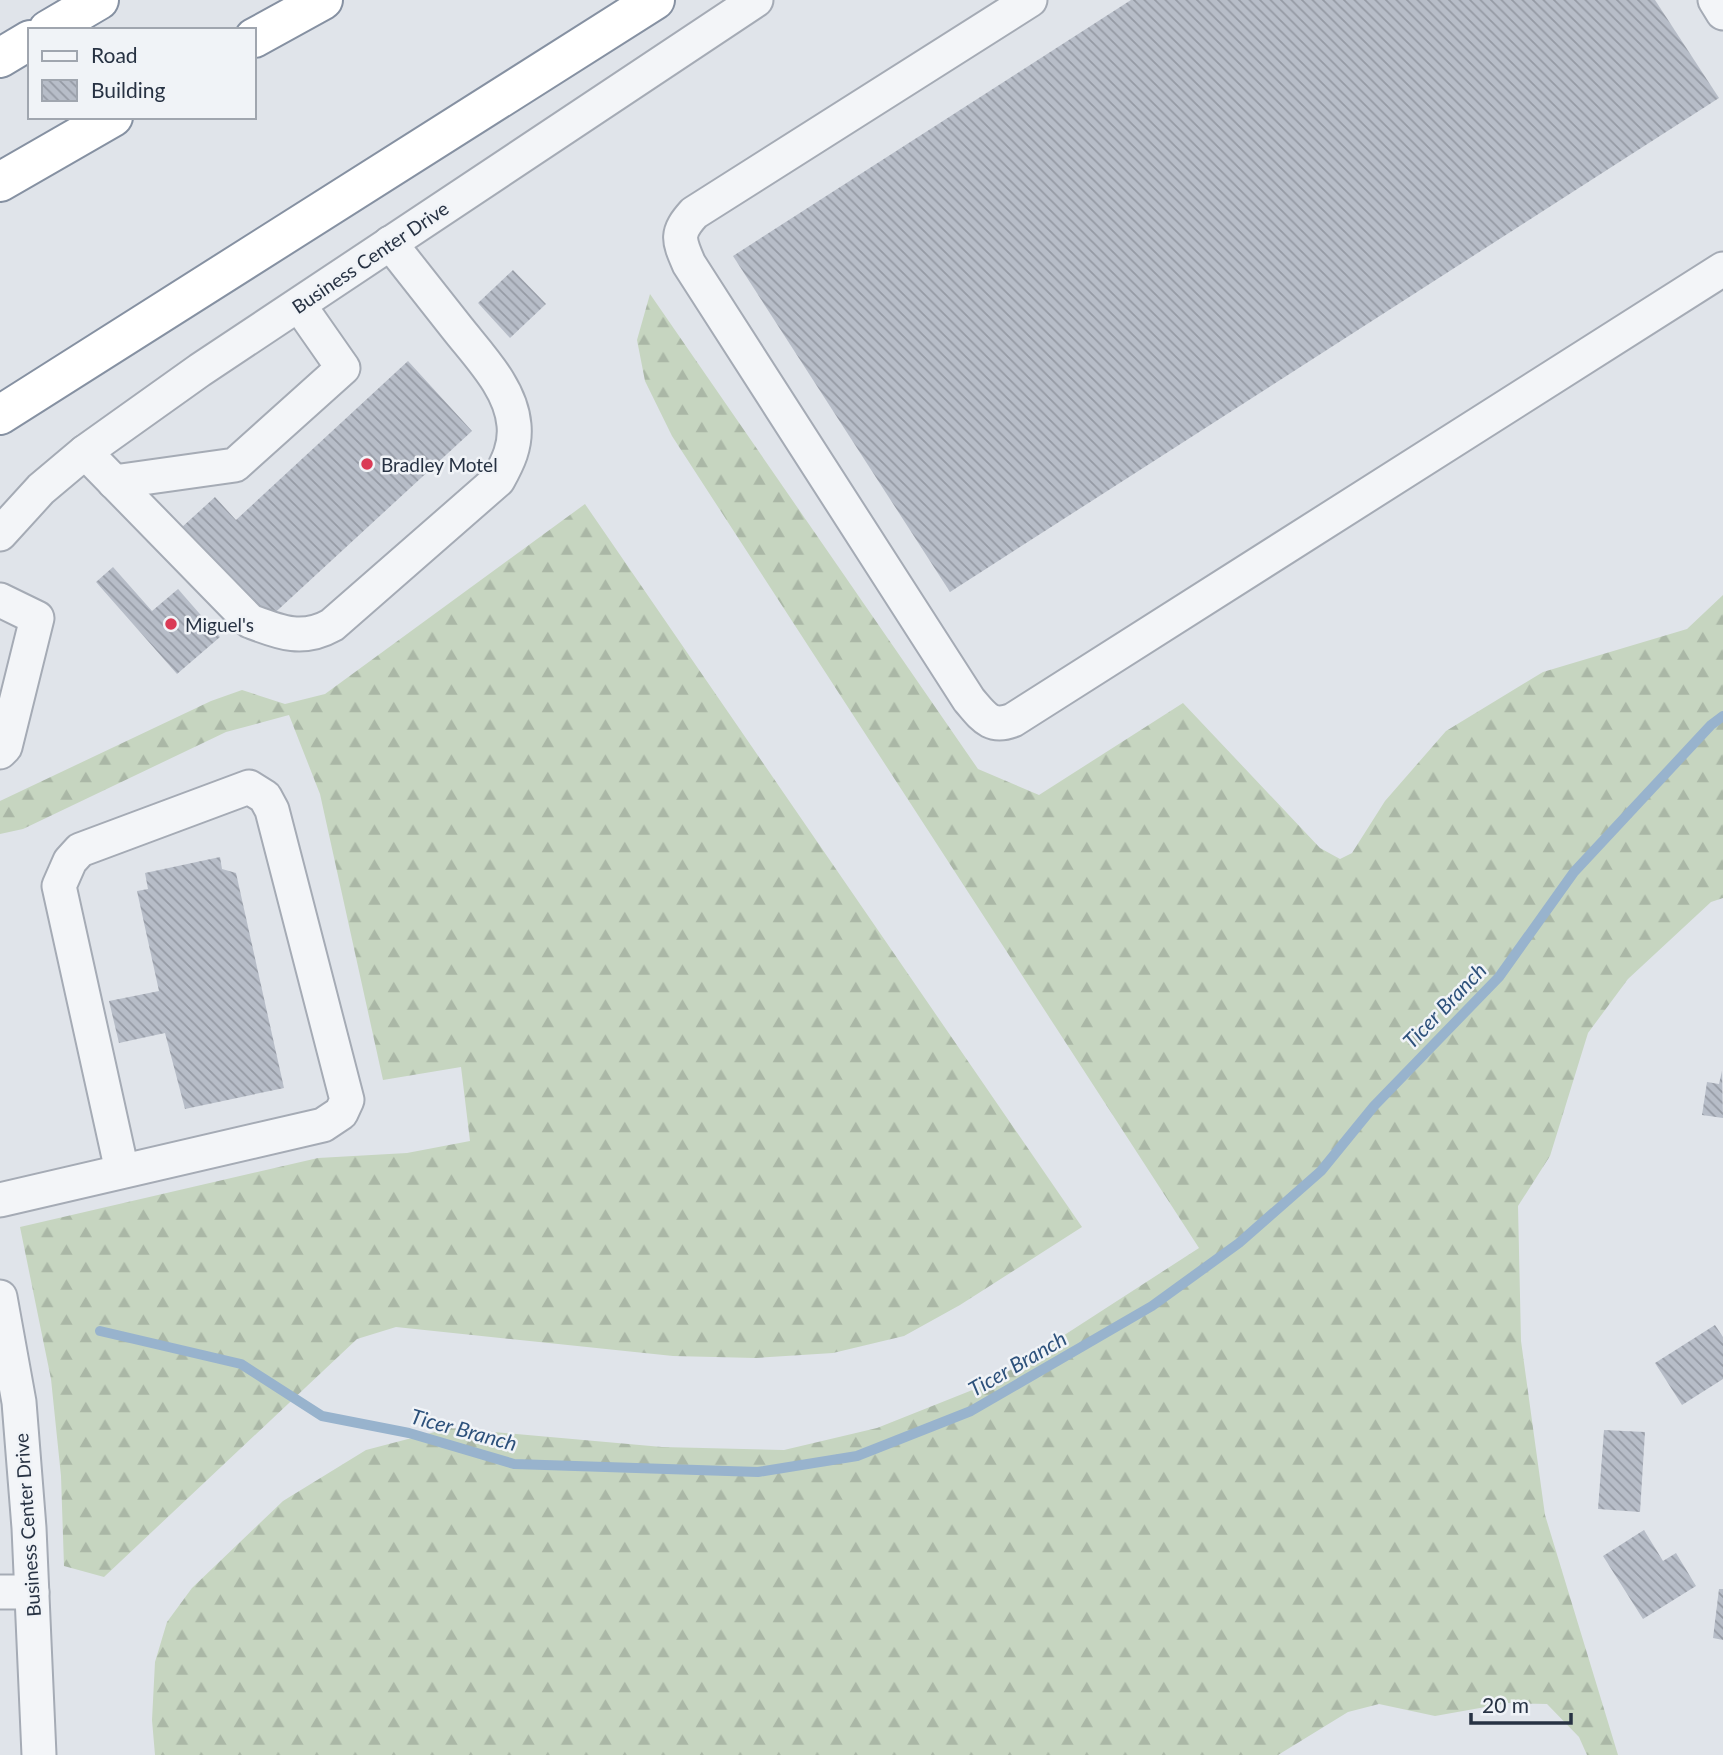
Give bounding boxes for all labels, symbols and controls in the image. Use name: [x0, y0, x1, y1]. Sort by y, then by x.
legend: [28, 28, 256, 119]
text: Road: [91, 42, 138, 67]
text: Building: [91, 77, 166, 102]
street label: Business Center Drive: [287, 196, 453, 318]
place label: Bradley Motel: [381, 453, 498, 476]
marker: Bradley Motel: [359, 456, 375, 472]
place label: Miguel's: [185, 613, 254, 636]
marker: Miguel's: [163, 616, 179, 632]
water label: Ticer Branch: [1397, 957, 1491, 1053]
water label: Ticer Branch: [964, 1325, 1070, 1401]
water label: Ticer Branch: [408, 1403, 520, 1455]
street label: Business Center Drive: [9, 1432, 45, 1618]
scale bar: [1471, 1682, 1571, 1726]
text: 20 m: [1482, 1692, 1529, 1717]

